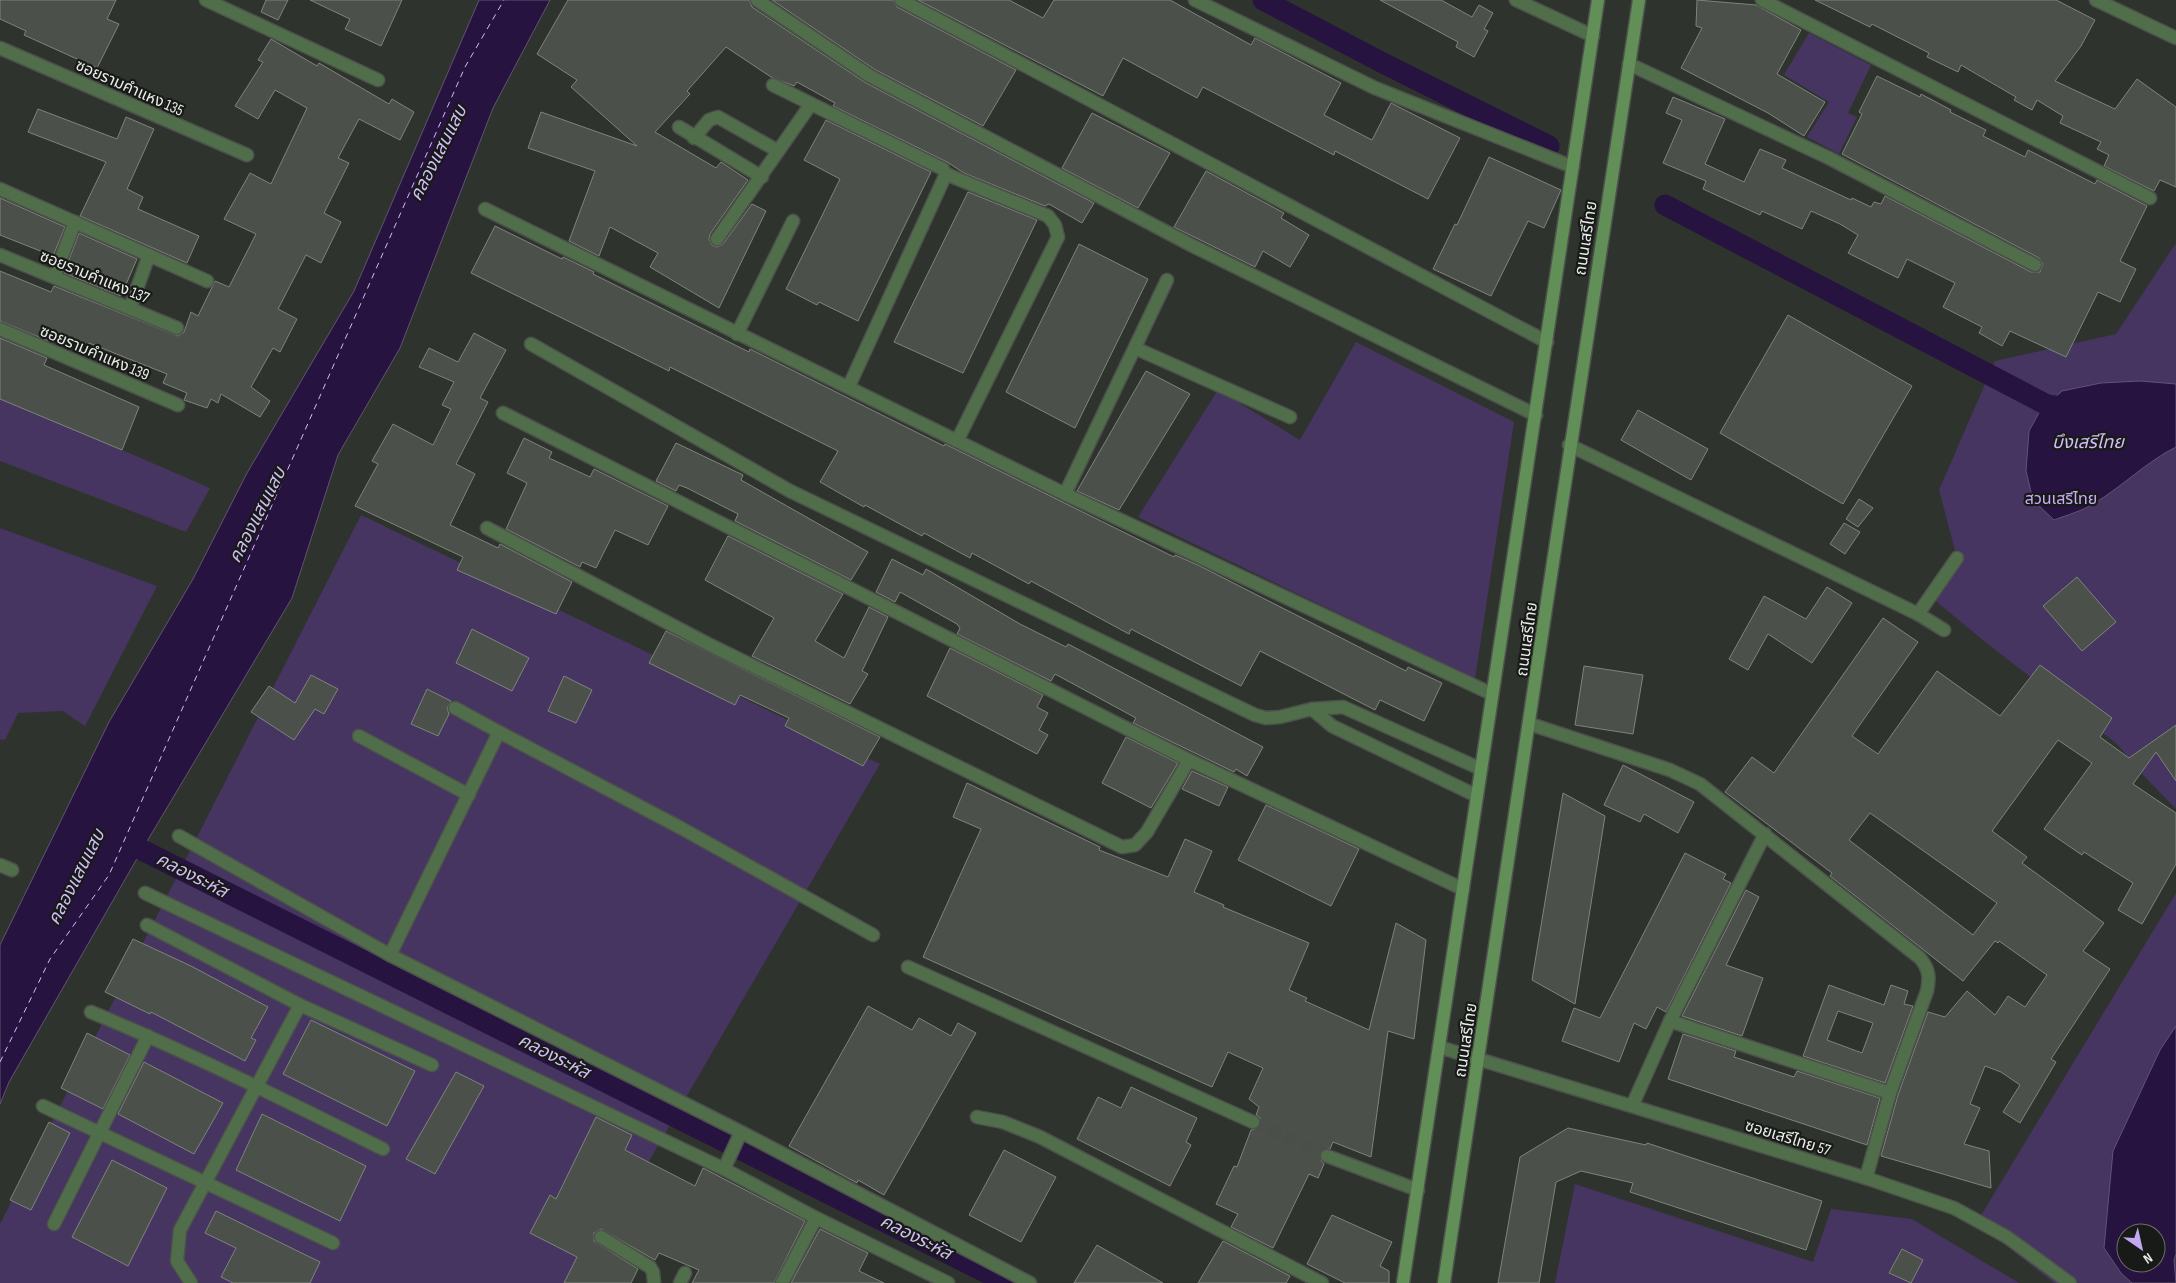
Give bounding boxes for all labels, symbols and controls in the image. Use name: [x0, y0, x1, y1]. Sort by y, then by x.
street label: ซอยรามคำแหง 135: [72, 56, 186, 121]
water label: คลองแสนแสบ: [406, 101, 472, 204]
street label: ถนนเสรีไทย: [1571, 200, 1602, 277]
street label: ซอยรามคำแหง 137: [37, 247, 152, 308]
street label: ซอยรามคำแหง 139: [37, 322, 152, 385]
water label: บึงเสรีไทย: [2052, 432, 2125, 453]
water label: คลองแสนแสบ: [225, 463, 291, 566]
park label: สวนเสรีไทย: [2025, 490, 2097, 509]
street label: ถนนเสรีไทย: [1513, 601, 1542, 678]
water label: คลองแสนแสบ: [44, 825, 110, 928]
water label: คลองระหัส: [153, 849, 233, 904]
street label: ถนนเสรีไทย: [1451, 1002, 1482, 1079]
water label: คลองระหัส: [515, 1030, 595, 1085]
street label: ซอยเสรีไทย 57: [1742, 1116, 1833, 1161]
water label: คลองระหัส: [877, 1211, 957, 1266]
north arrow: [2116, 1223, 2166, 1273]
text: N: [2140, 1249, 2156, 1268]

